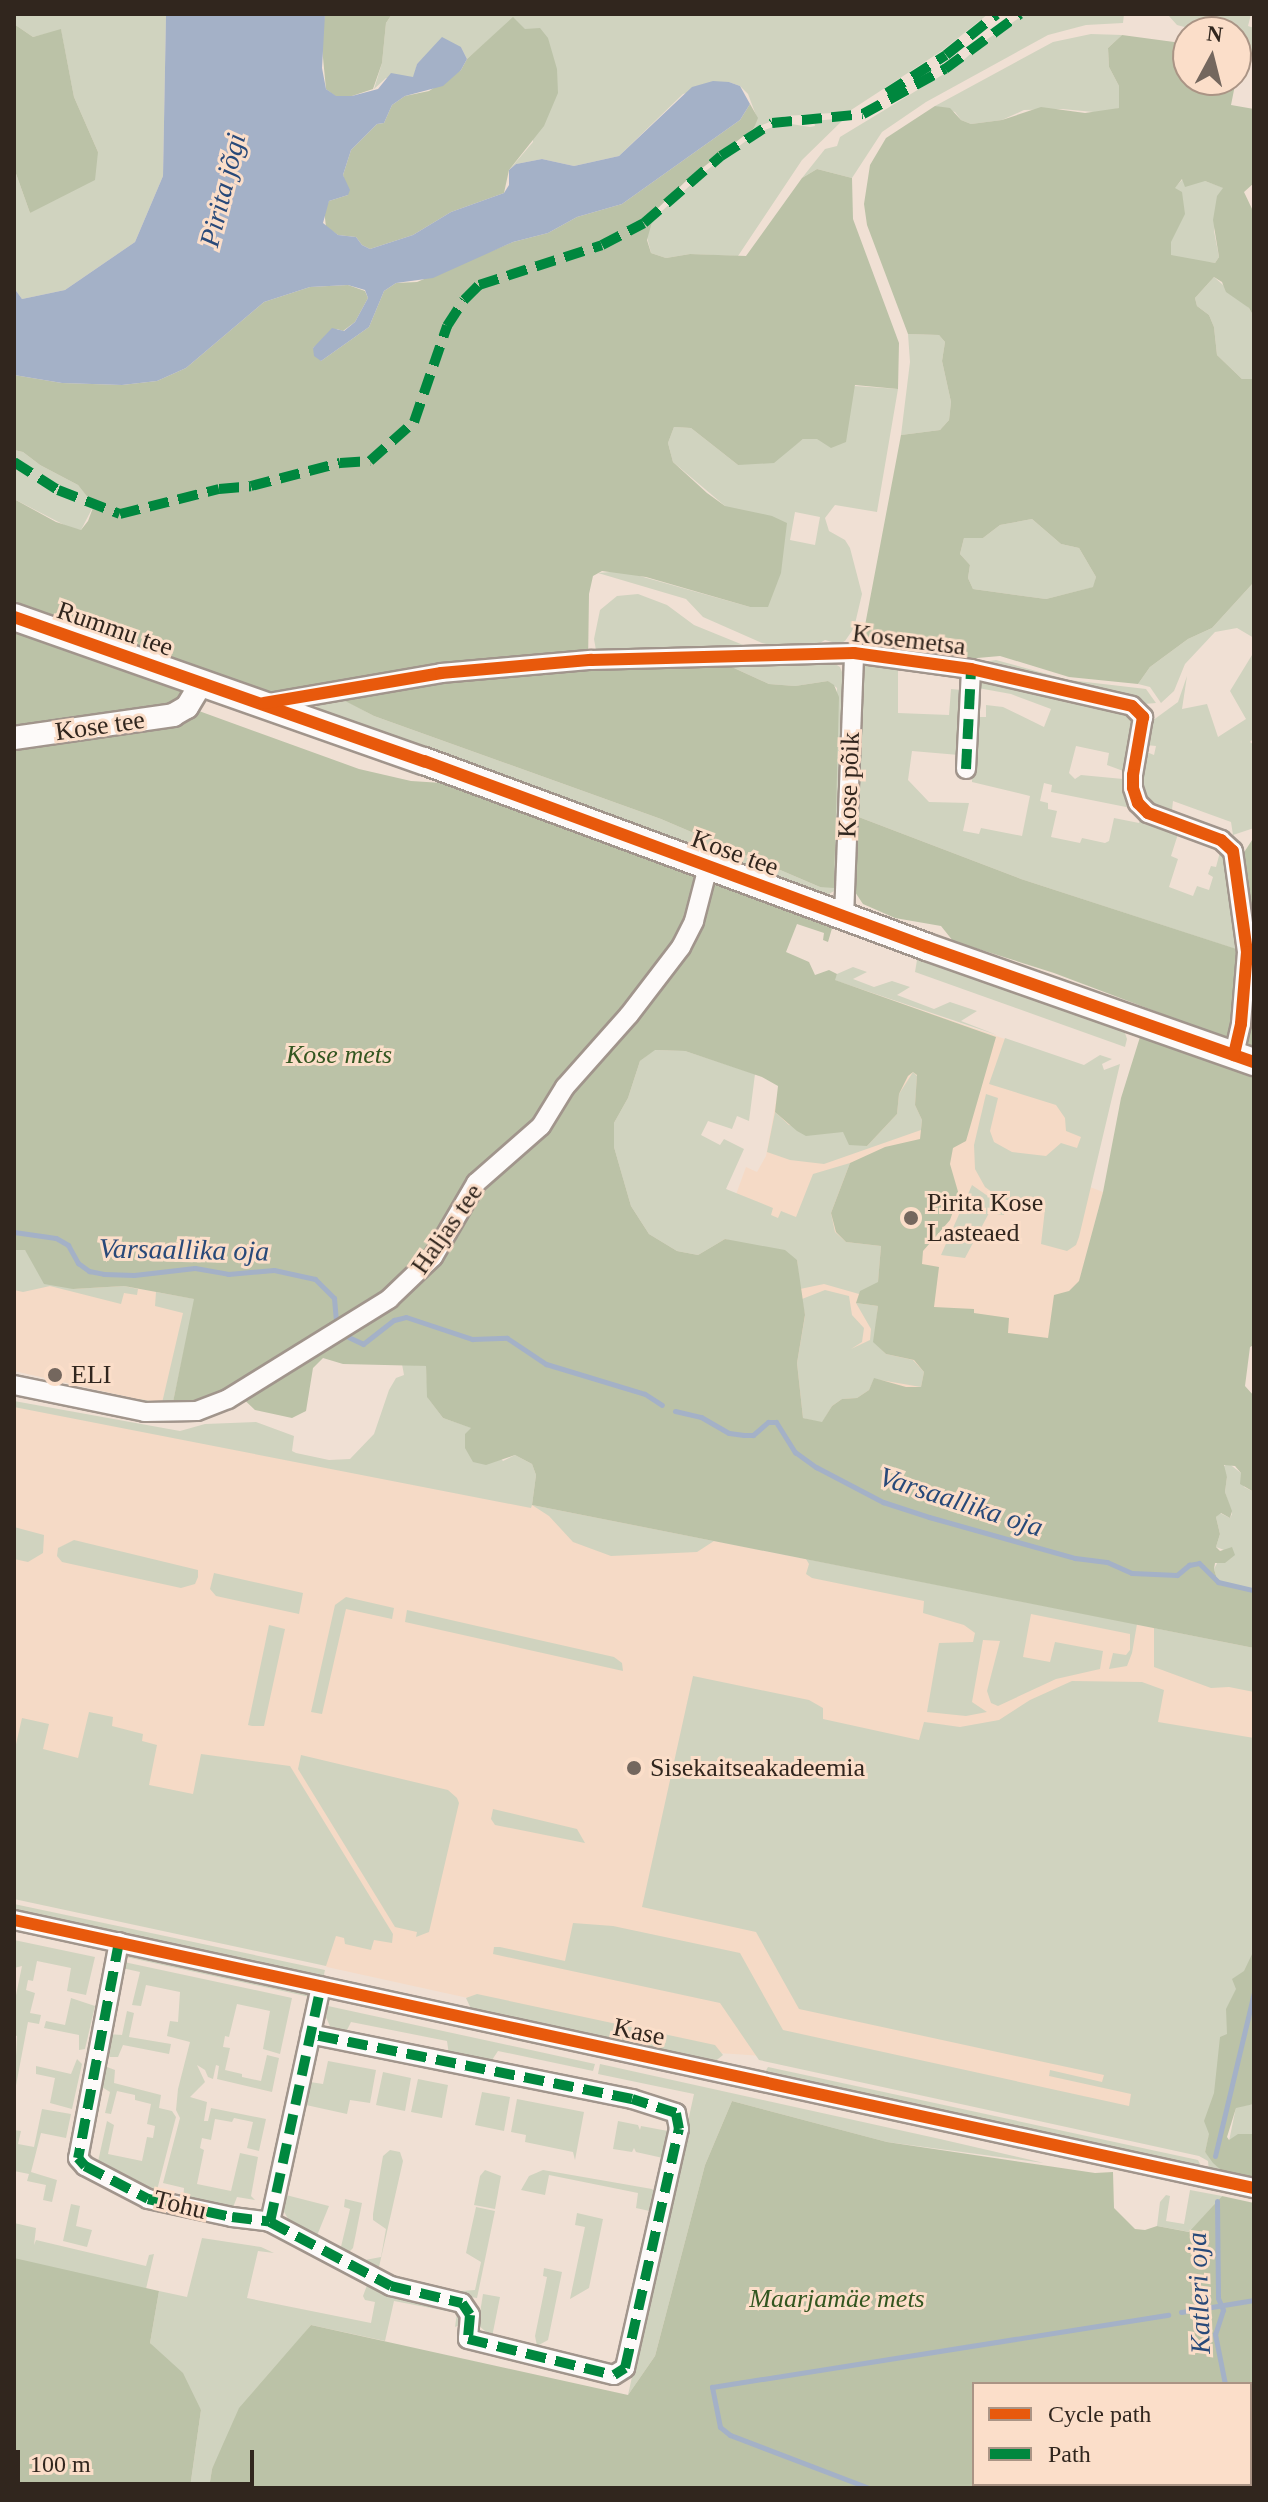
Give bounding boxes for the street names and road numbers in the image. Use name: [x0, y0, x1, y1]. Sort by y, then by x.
street label: Rummu tee: [53, 595, 177, 663]
street label: Kosemetsa: [850, 618, 968, 662]
street label: Kose tee: [53, 704, 147, 748]
street label: Kose põik: [832, 731, 866, 839]
street label: Kose tee: [687, 823, 783, 883]
street label: Haljas tee: [405, 1178, 489, 1280]
street label: Kase: [610, 2011, 668, 2053]
street label: Tohu: [150, 2183, 210, 2227]

